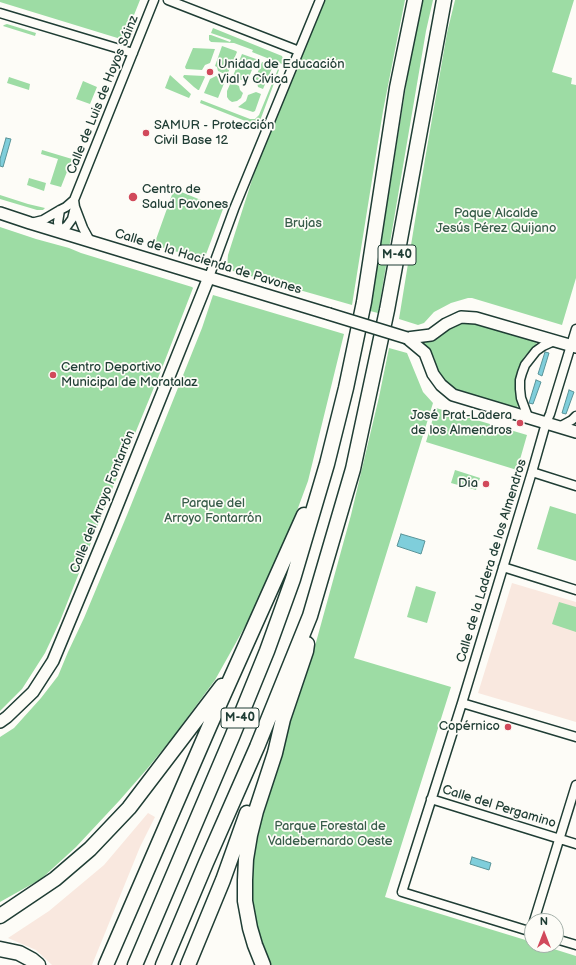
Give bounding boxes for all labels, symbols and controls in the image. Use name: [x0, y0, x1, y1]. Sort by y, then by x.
street label: Calle de Luis de Hoyos Sáinz: [64, 13, 142, 177]
place label: Unidad de Educación Vial y Cívica: [218, 57, 345, 88]
marker: Unidad de Educación Vial y Cívica: [205, 67, 215, 77]
place label: SAMUR - Protección Civil Base 12: [154, 118, 274, 149]
marker: SAMUR - Protección Civil Base 12: [141, 128, 151, 138]
place label: Centro de Salud Pavones: [142, 182, 228, 213]
marker: Centro de Salud Pavones: [127, 191, 139, 203]
park label: Paque Alcalde Jesús Pérez Quijano: [436, 206, 556, 237]
park label: Brujas: [284, 216, 322, 232]
street label: Calle de la Hacienda de Pavones: [113, 226, 303, 298]
road number: M-40: [378, 245, 416, 265]
place label: Centro Deportivo Municipal de Moratalaz: [61, 360, 197, 391]
marker: Centro Deportivo Municipal de Moratalaz: [48, 370, 58, 380]
place label: José Prat-Ladera de los Almendros: [410, 408, 512, 439]
marker: José Prat-Ladera de los Almendros: [515, 418, 525, 428]
street label: Calle del Arroyo Fontarrón: [67, 428, 139, 576]
street label: Calle de la Ladera de los Almendros: [454, 457, 530, 665]
place label: Dia: [458, 476, 478, 492]
marker: Dia: [481, 479, 491, 489]
park label: Parque del Arroyo Fontarrón: [164, 496, 262, 527]
road number: M-40: [221, 708, 259, 728]
place label: Copérnico: [439, 719, 500, 735]
marker: Copérnico: [503, 722, 513, 732]
street label: Calle del Pergamino: [440, 782, 558, 832]
park label: Parque Forestal de Valdebernardo Oeste: [268, 819, 392, 850]
north arrow: [524, 913, 564, 953]
text: N: [540, 915, 548, 928]

